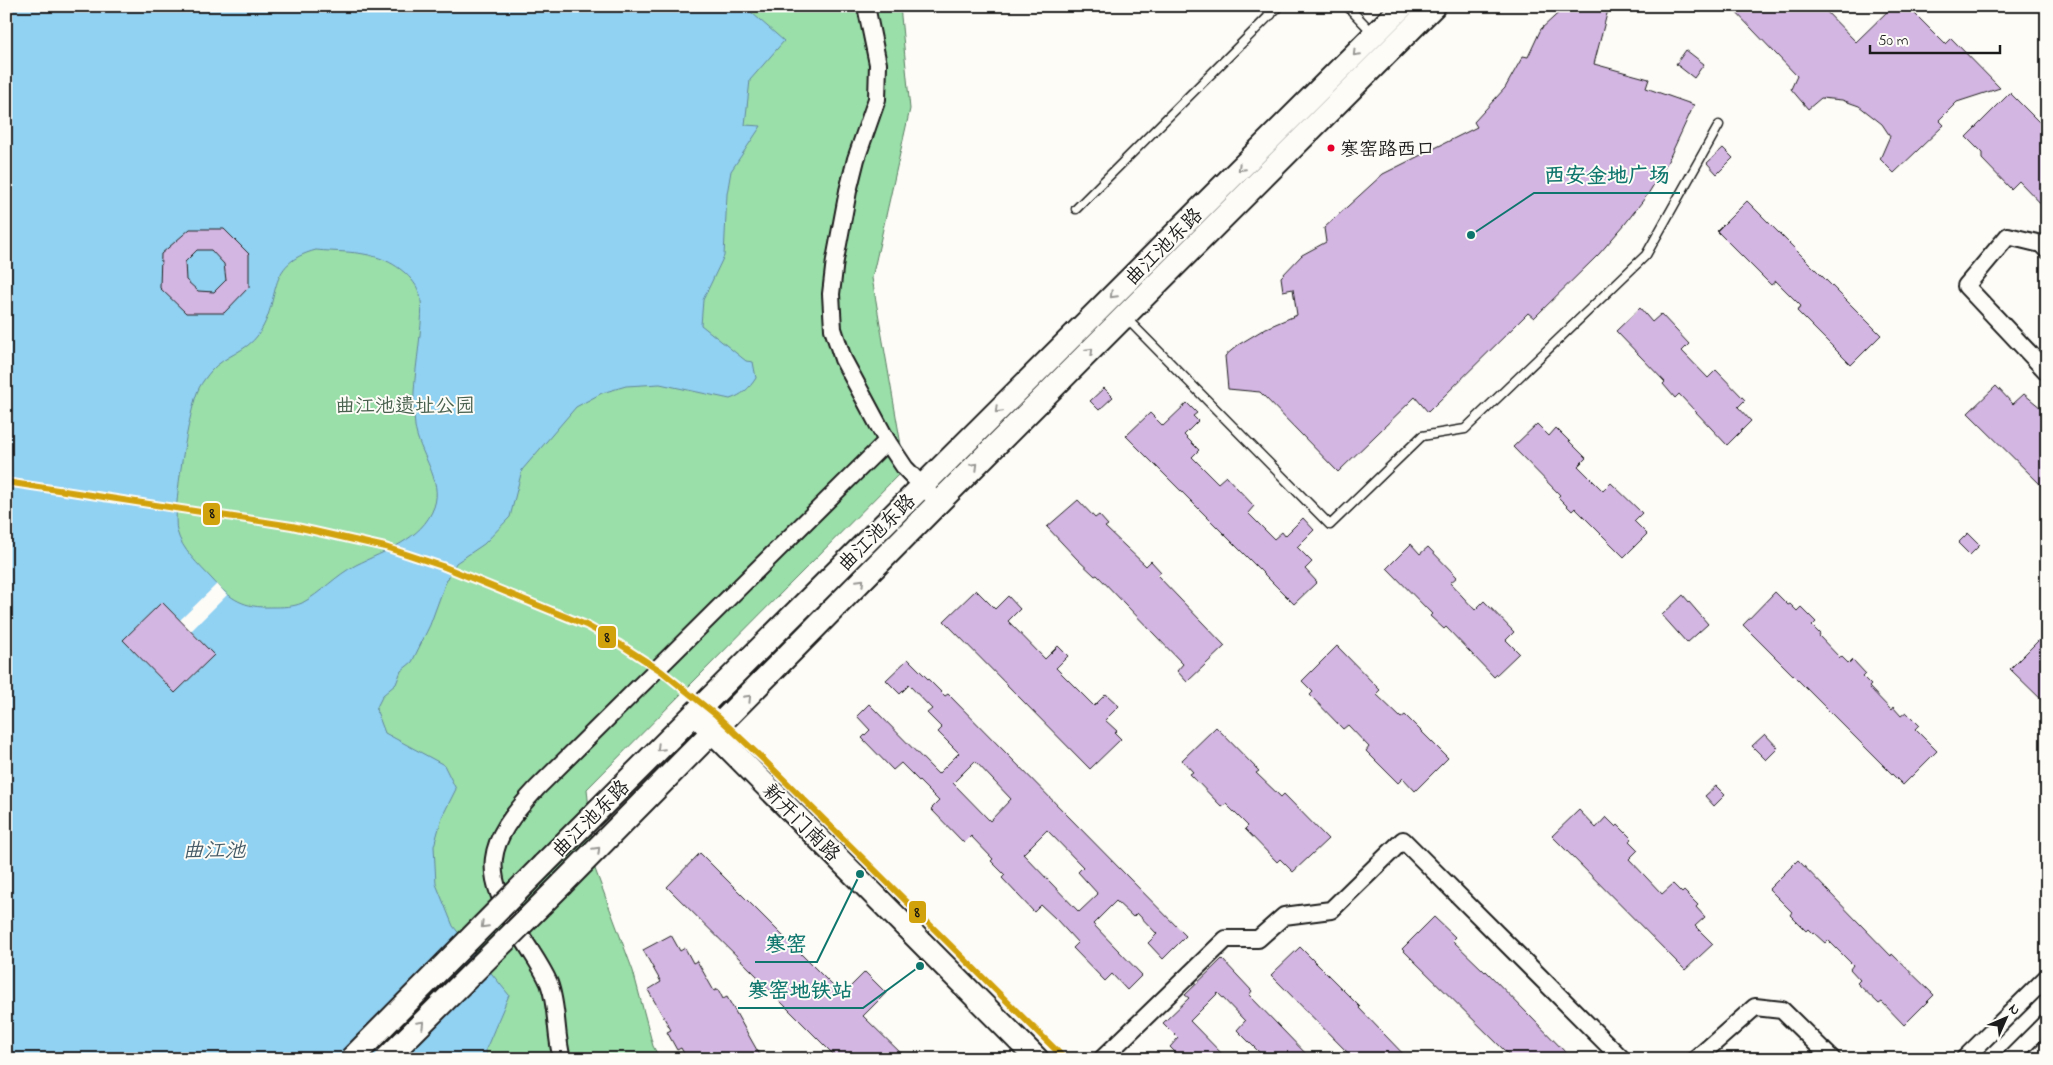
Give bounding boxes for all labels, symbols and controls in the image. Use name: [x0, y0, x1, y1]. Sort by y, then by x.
scale bar: [1870, 22, 2000, 54]
text: 50 m: [1878, 30, 1909, 52]
one-way arrow: [1352, 47, 1361, 56]
place label: 寒窑路西口: [1340, 137, 1435, 164]
marker: 寒窑路西口: [1326, 143, 1336, 153]
callout: 西安金地广场: [1534, 157, 1680, 193]
one-way arrow: [1237, 162, 1246, 171]
text: 西安金地广场: [1544, 162, 1670, 192]
street label: 曲江池东路: [1119, 201, 1211, 293]
one-way arrow: [1110, 289, 1119, 298]
one-way arrow: [1085, 348, 1094, 357]
park label: 曲江池遗址公园: [335, 393, 475, 422]
one-way arrow: [995, 404, 1004, 413]
one-way arrow: [970, 463, 979, 472]
street label: 曲江池东路: [832, 487, 924, 579]
line badge: 8: [202, 502, 221, 526]
text: 8: [208, 504, 215, 525]
one-way arrow: [855, 578, 864, 587]
line badge: 8: [597, 625, 617, 649]
text: 8: [603, 628, 610, 649]
one-way arrow: [742, 695, 751, 704]
one-way arrow: [657, 742, 666, 751]
street label: 曲江池东路: [546, 773, 638, 865]
street label: 新开门南路: [755, 778, 847, 870]
water label: 曲江池: [183, 837, 246, 867]
one-way arrow: [591, 846, 600, 855]
line badge: 8: [908, 900, 927, 924]
text: 8: [913, 903, 920, 924]
one-way arrow: [481, 919, 490, 928]
callout: 寒窑: [755, 926, 817, 962]
text: 寒窑: [765, 931, 807, 961]
callout: 寒窑地铁站: [738, 972, 863, 1008]
text: 寒窑地铁站: [748, 977, 853, 1007]
north arrow: [1980, 992, 2030, 1042]
text: N: [2003, 999, 2025, 1021]
one-way arrow: [415, 1021, 424, 1030]

